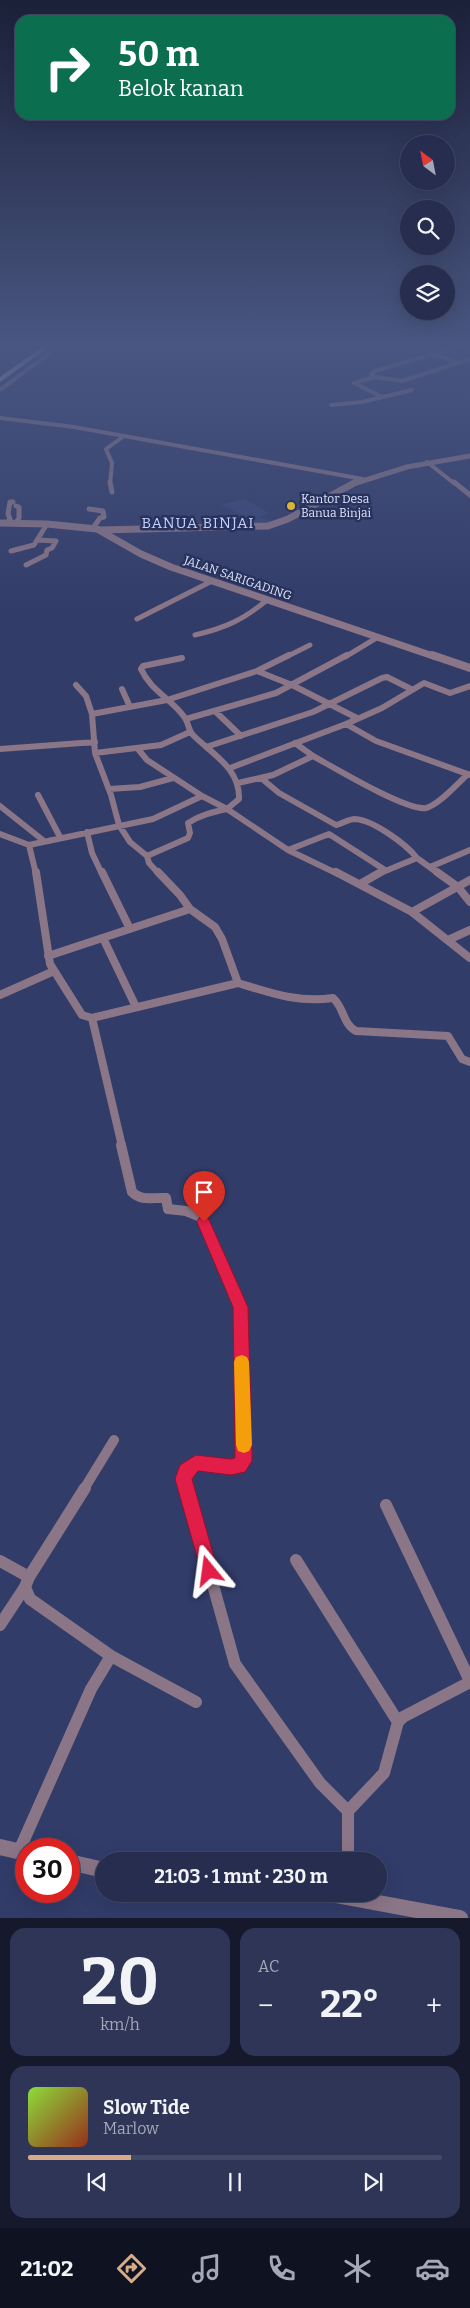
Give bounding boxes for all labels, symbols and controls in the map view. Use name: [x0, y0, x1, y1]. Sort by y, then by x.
text: 50 m: [118, 33, 199, 75]
icon: right: [35, 35, 100, 100]
text: Belok kanan: [118, 75, 244, 102]
north arrow: [400, 135, 455, 190]
map controls: [400, 135, 455, 320]
button: search: [400, 200, 455, 255]
button: layers: [400, 265, 455, 320]
place label: Kantor Desa Banua Binjai: [301, 492, 372, 520]
marker: Kantor Desa Banua Binjai: [285, 500, 297, 512]
district label: BANUA BINJAI: [141, 514, 255, 532]
street label: JALAN SARIGADING: [181, 553, 294, 603]
pin: [183, 1171, 225, 1222]
icon: arrive: [190, 1178, 218, 1206]
position arrow: [182, 1544, 234, 1596]
speed limit sign: 30: [15, 1838, 80, 1903]
text: 21:03 · 1 mnt · 230 m: [154, 1865, 328, 1888]
text: 20: [81, 1943, 159, 2021]
text: AC: [258, 1957, 279, 1976]
text: 22°: [320, 1981, 379, 2027]
text: −: [258, 1989, 273, 2022]
text: +: [426, 1989, 442, 2022]
text: km/h: [100, 2015, 140, 2034]
text: Slow Tide: [103, 2096, 190, 2119]
text: Marlow: [103, 2119, 159, 2138]
icon: previous: [83, 2168, 111, 2196]
icon: pause: [221, 2168, 249, 2196]
icon: next: [359, 2168, 387, 2196]
icon: directions: [114, 2251, 149, 2286]
icon: music: [189, 2251, 224, 2286]
icon: phone: [264, 2251, 299, 2286]
icon: climate: [340, 2251, 375, 2286]
icon: car: [415, 2251, 450, 2286]
text: 21:02: [20, 2255, 74, 2282]

